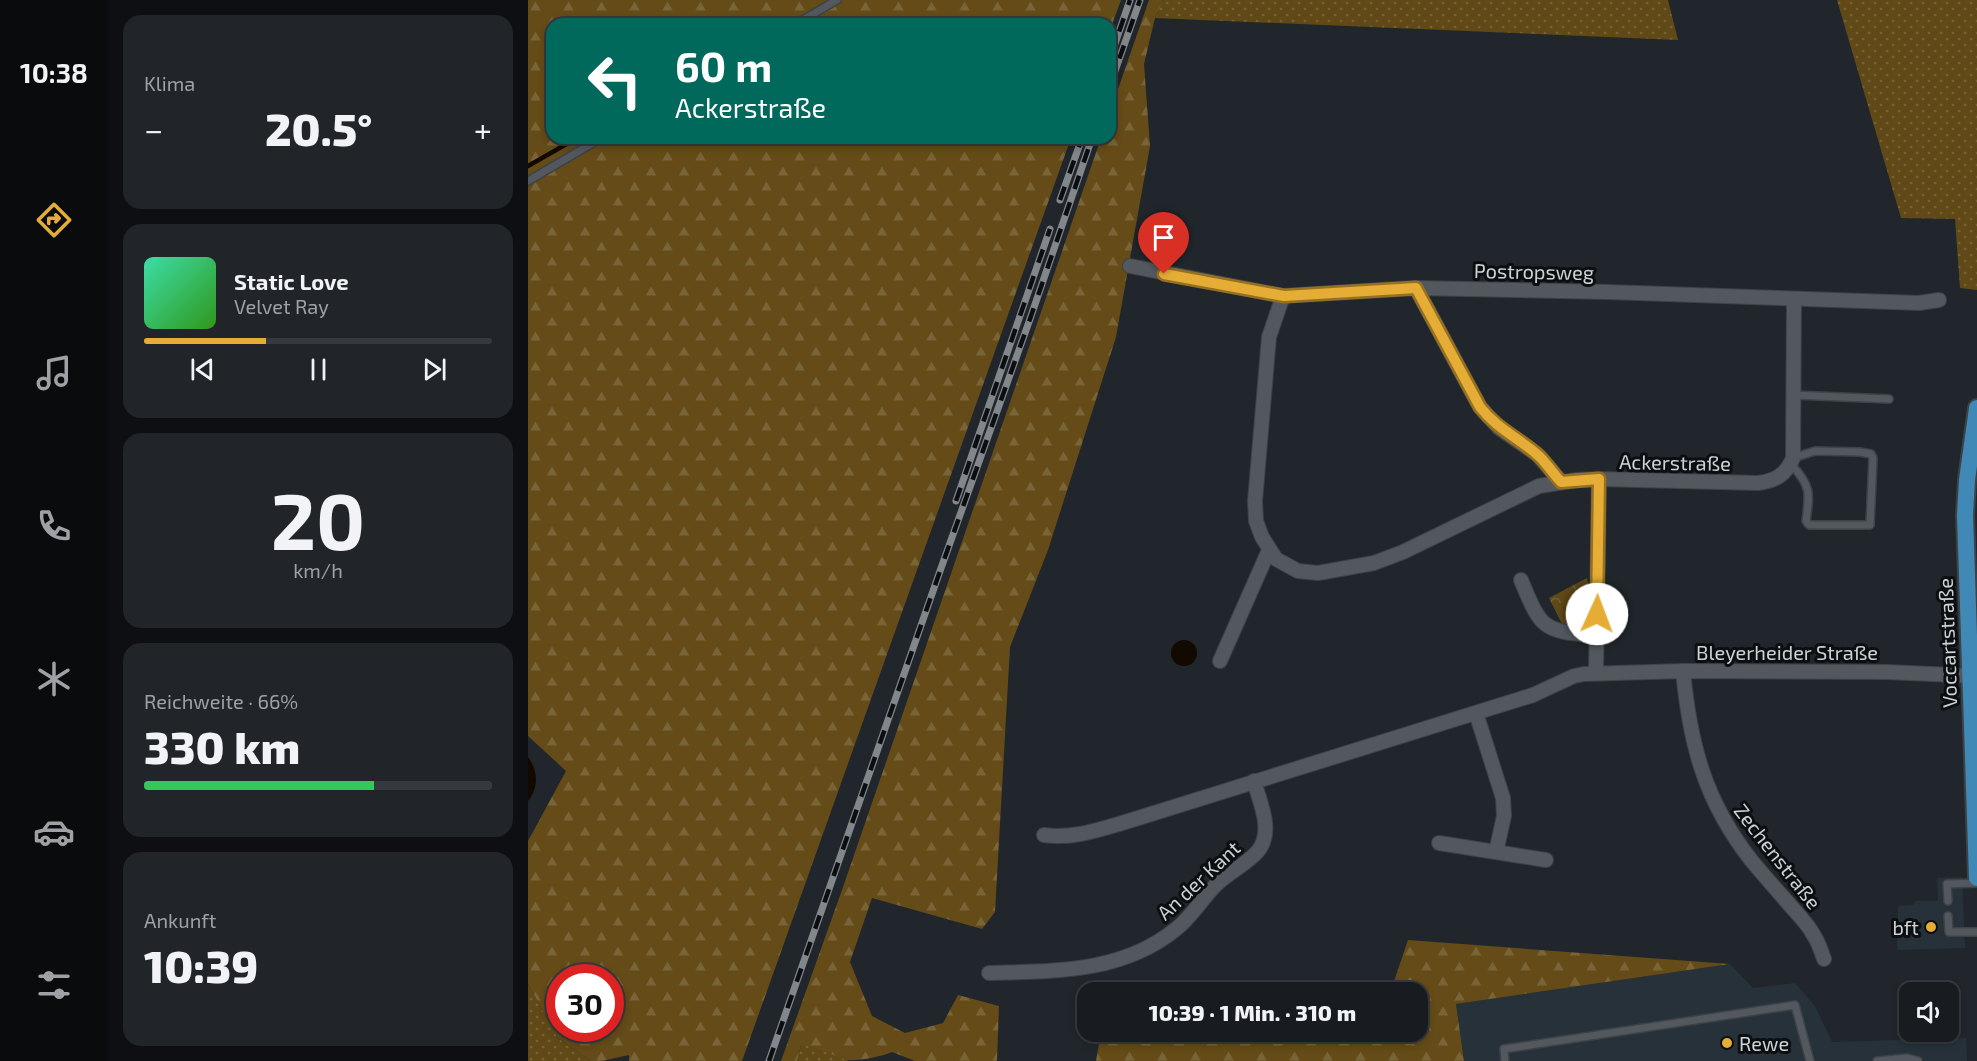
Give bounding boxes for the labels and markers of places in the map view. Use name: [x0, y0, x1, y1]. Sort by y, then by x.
pin: [1138, 212, 1189, 274]
place label: bft: [1892, 915, 1919, 939]
marker: bft: [1924, 920, 1938, 934]
place label: Rewe: [1739, 1031, 1789, 1055]
marker: Rewe: [1720, 1036, 1734, 1050]

